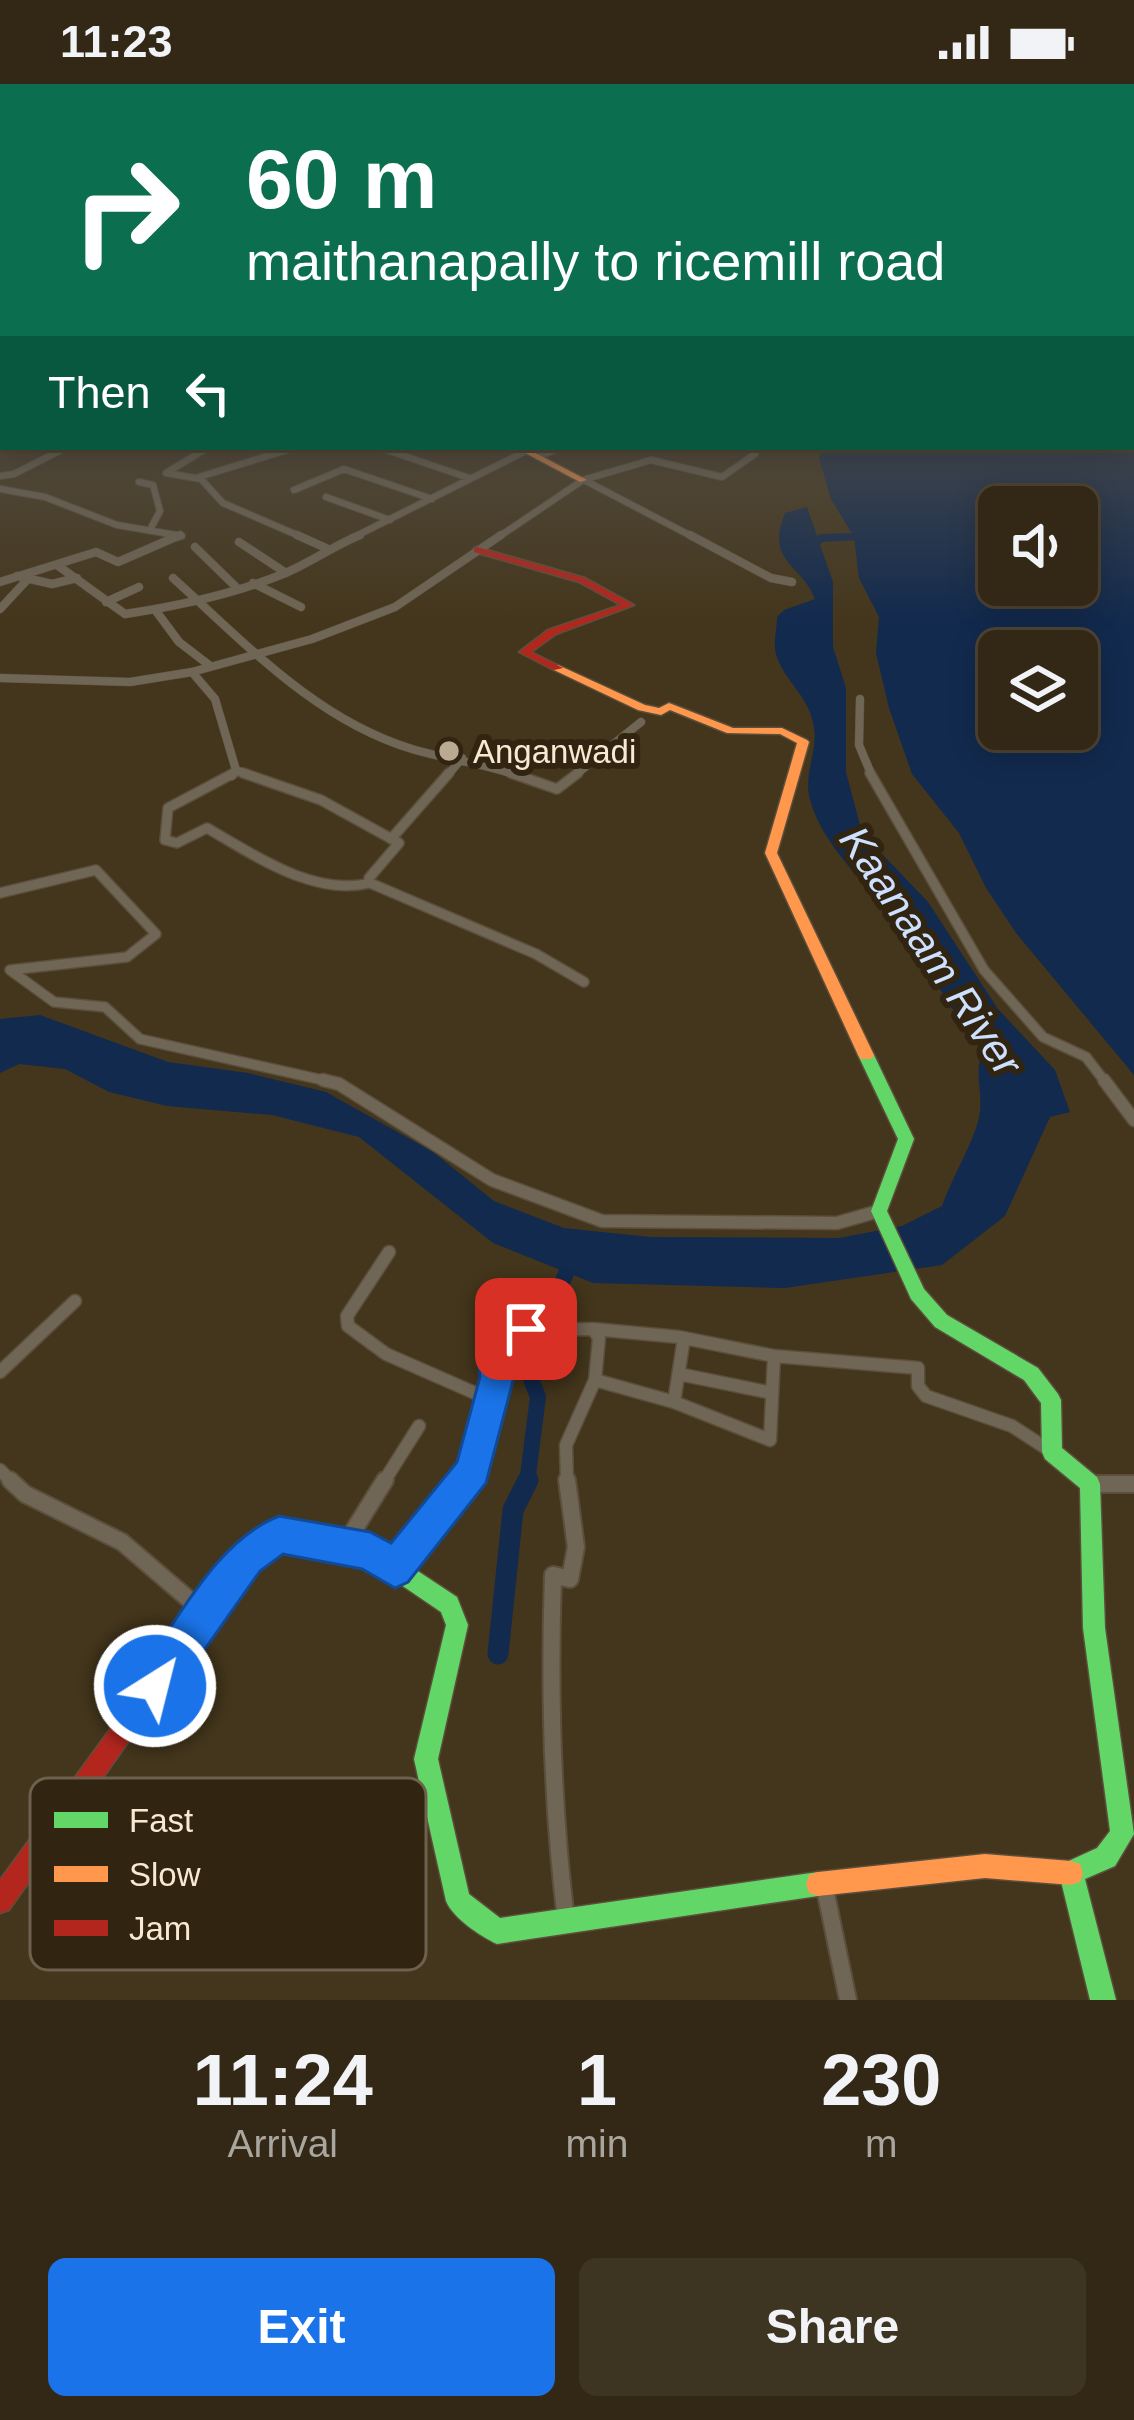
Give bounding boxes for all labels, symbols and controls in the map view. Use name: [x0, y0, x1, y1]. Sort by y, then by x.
text: 11:23: [60, 16, 173, 67]
icon: right: [48, 132, 204, 288]
text: 60 m: [246, 132, 437, 226]
text: maithanapally to ricemill road: [246, 231, 945, 291]
icon: left: [175, 360, 241, 426]
text: Then: [48, 367, 151, 418]
map controls: [978, 486, 1098, 750]
button: sound: [978, 486, 1098, 606]
button: layers: [978, 630, 1098, 750]
place label: Anganwadi: [473, 733, 636, 770]
marker: Anganwadi: [436, 738, 462, 764]
water label: Kaanaam River: [831, 818, 1033, 1086]
pin: [475, 1278, 577, 1380]
icon: arrive: [493, 1296, 559, 1362]
position arrow: [92, 1623, 218, 1749]
legend: [30, 1778, 426, 1970]
text: Fast: [129, 1802, 193, 1839]
text: Slow: [129, 1856, 201, 1893]
text: Jam: [129, 1910, 191, 1947]
text: 11:24: [193, 2040, 373, 2120]
text: 1: [577, 2040, 617, 2120]
text: 230: [821, 2040, 941, 2120]
text: Arrival: [228, 2122, 338, 2165]
text: min: [566, 2122, 628, 2165]
text: m: [865, 2122, 897, 2165]
button: Exit: [48, 2258, 555, 2396]
button: Share: [579, 2258, 1086, 2396]

